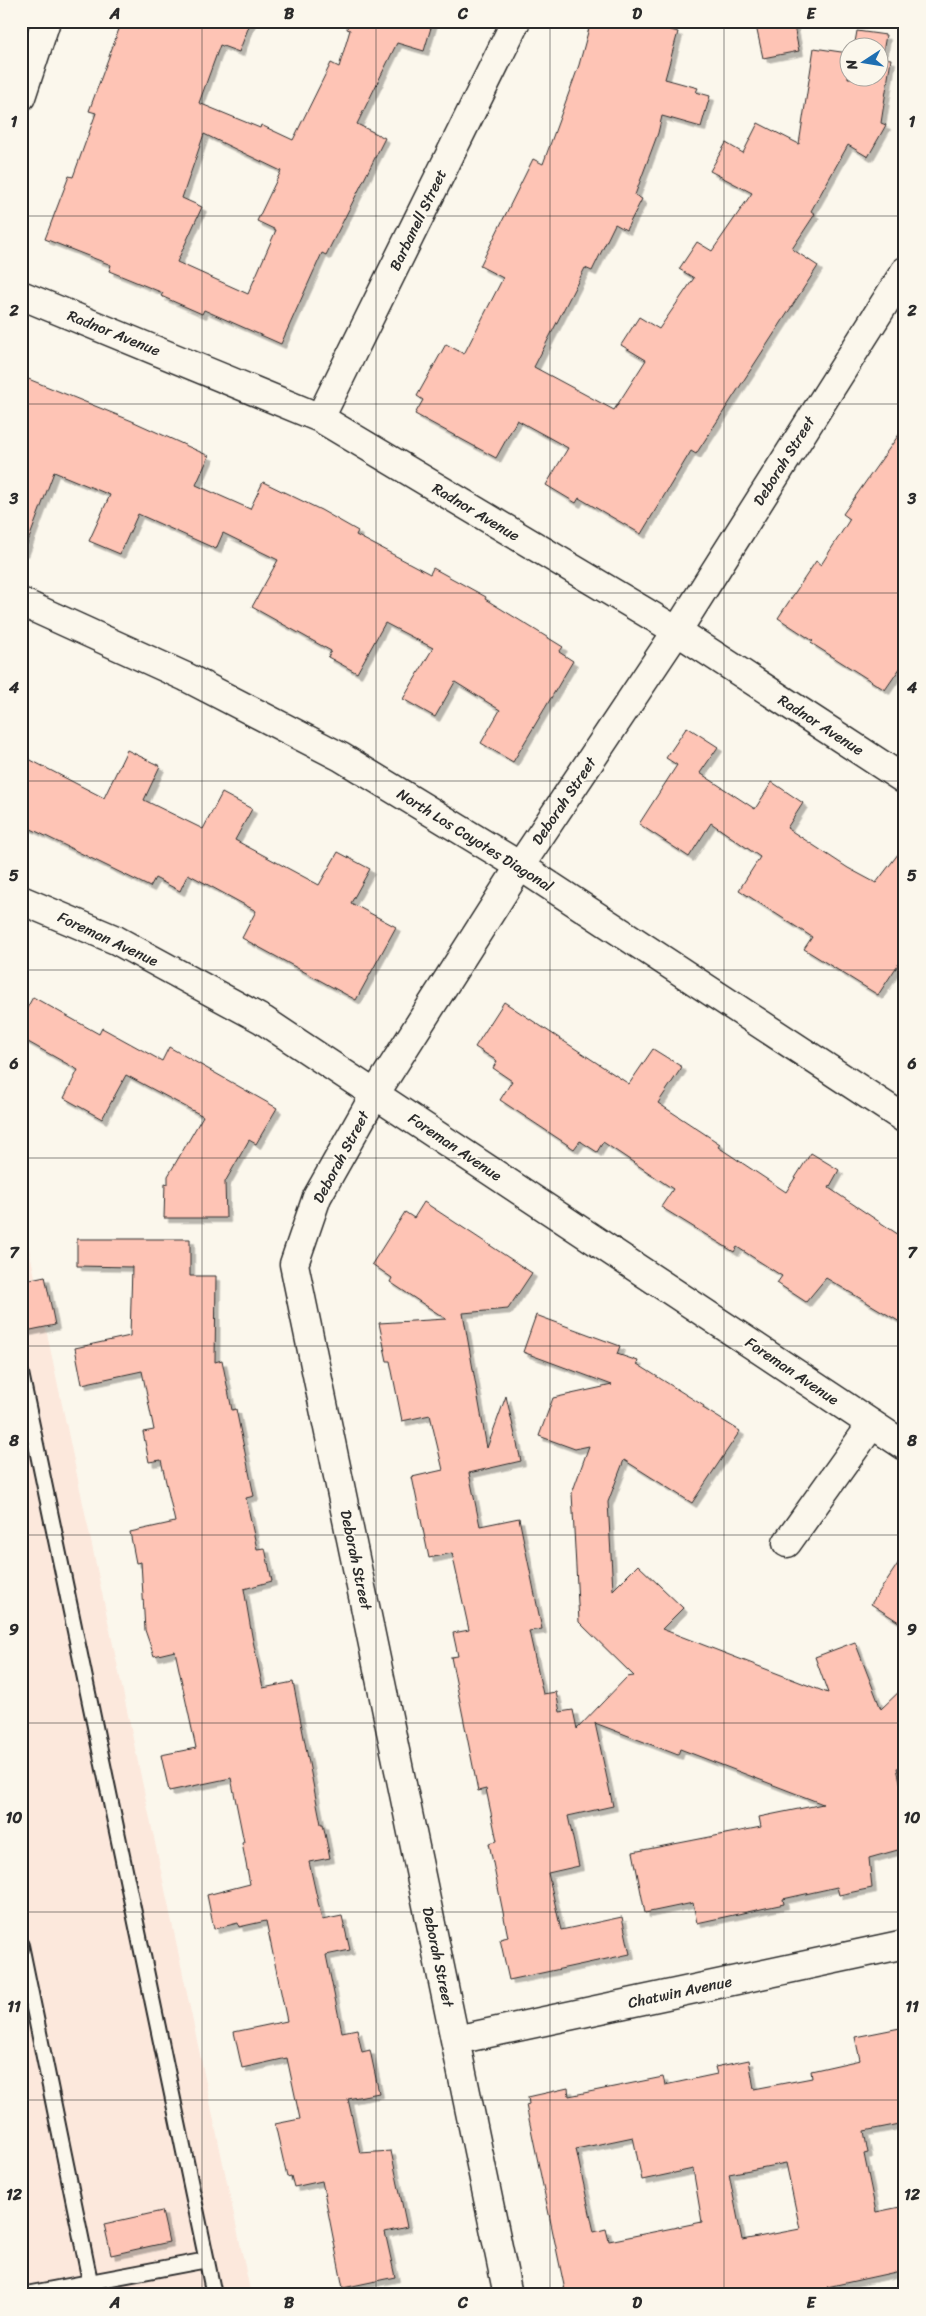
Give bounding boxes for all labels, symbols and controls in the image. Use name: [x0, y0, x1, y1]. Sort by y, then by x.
text: A: [109, 0, 120, 28]
text: B: [284, 0, 295, 28]
text: C: [457, 0, 469, 28]
text: D: [632, 0, 642, 28]
text: E: [807, 0, 817, 28]
north arrow: [838, 38, 888, 88]
text: N: [838, 57, 865, 73]
text: 1: [11, 107, 18, 136]
text: 1: [909, 107, 916, 136]
street label: Barbanell Street: [382, 164, 454, 275]
text: 2: [8, 296, 19, 325]
text: 2: [906, 296, 917, 325]
street label: Radnor Avenue: [64, 303, 165, 364]
street label: Deborah Street: [746, 410, 822, 511]
street label: Radnor Avenue: [427, 476, 525, 549]
text: 3: [9, 484, 19, 513]
text: 3: [907, 484, 917, 513]
text: 4: [8, 673, 19, 702]
text: 4: [906, 673, 917, 702]
street label: Radnor Avenue: [773, 687, 869, 763]
street label: Deborah Street: [525, 751, 604, 850]
street label: North Los Coyotes Diagonal: [392, 781, 559, 899]
text: 5: [9, 861, 19, 890]
text: 5: [907, 861, 917, 890]
street label: Foreman Avenue: [53, 904, 163, 974]
text: 6: [8, 1049, 19, 1078]
text: 6: [906, 1049, 917, 1078]
street label: Deborah Street: [306, 1105, 377, 1208]
street label: Foreman Avenue: [403, 1106, 507, 1188]
text: 7: [9, 1238, 20, 1267]
text: 7: [907, 1238, 918, 1267]
street label: Foreman Avenue: [740, 1330, 844, 1412]
text: 8: [8, 1426, 19, 1455]
text: 8: [906, 1426, 917, 1455]
street label: Deborah Street: [333, 1508, 379, 1613]
text: 9: [9, 1615, 19, 1644]
text: 9: [907, 1615, 917, 1644]
text: 10: [6, 1803, 22, 1832]
text: 10: [904, 1803, 920, 1832]
street label: Deborah Street: [415, 1905, 461, 2010]
street label: Chatwin Avenue: [626, 1968, 735, 2016]
text: 11: [7, 1992, 21, 2021]
text: 11: [905, 1992, 919, 2021]
text: 12: [6, 2180, 23, 2209]
text: 12: [904, 2180, 921, 2209]
text: A: [109, 2288, 120, 2316]
text: B: [284, 2288, 295, 2316]
text: C: [457, 2288, 469, 2316]
text: D: [632, 2288, 642, 2316]
text: E: [807, 2288, 817, 2316]

